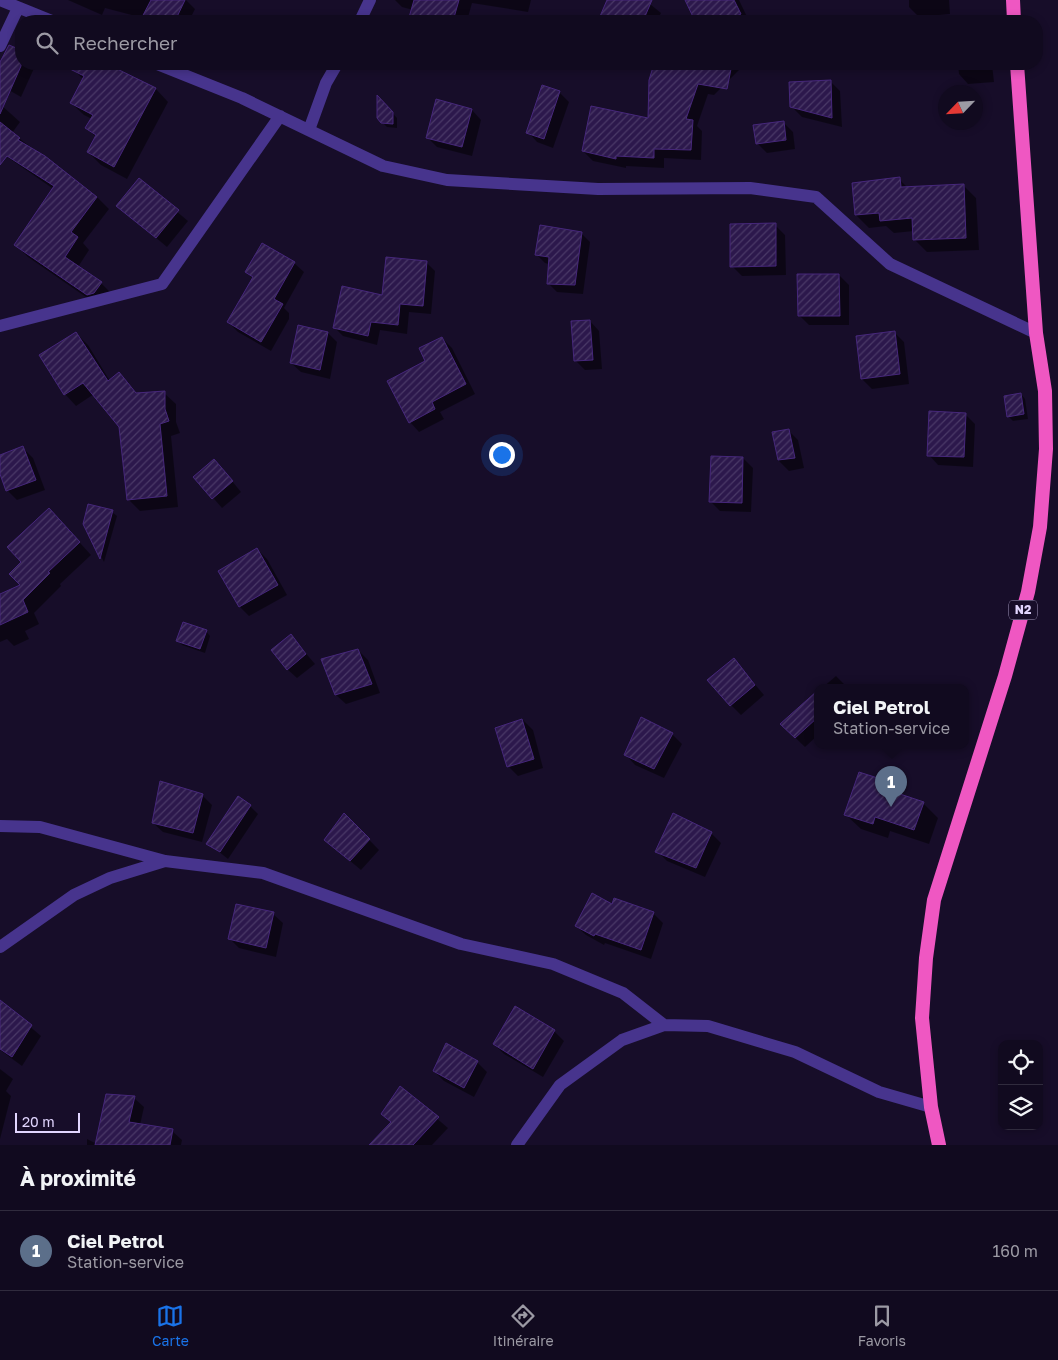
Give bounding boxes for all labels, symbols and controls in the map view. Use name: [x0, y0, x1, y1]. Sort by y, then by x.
search box: [15, 15, 1043, 70]
icon: search: [33, 29, 61, 57]
text: Rechercher: [73, 31, 178, 54]
north arrow: [938, 85, 983, 130]
your location: [489, 442, 515, 468]
road number: N2: [1009, 600, 1037, 620]
popup: [814, 684, 969, 749]
text: Ciel Petrol: [833, 695, 930, 718]
text: Station-service: [833, 718, 950, 738]
pin: 1: [875, 766, 907, 807]
map controls: [998, 1040, 1043, 1130]
button: locate: [998, 1040, 1043, 1085]
button: layers: [998, 1085, 1043, 1130]
scale bar: [15, 1110, 80, 1133]
text: 20 m: [22, 1113, 55, 1130]
text: À proximité: [20, 1165, 136, 1191]
text: Ciel Petrol: [67, 1229, 164, 1252]
text: 1: [32, 1241, 40, 1261]
text: 160 m: [992, 1241, 1038, 1261]
text: Station-service: [67, 1252, 184, 1272]
tab: Carte: [152, 1302, 189, 1349]
tab: Itinéraire: [493, 1302, 554, 1349]
tab: Favoris: [858, 1302, 906, 1349]

